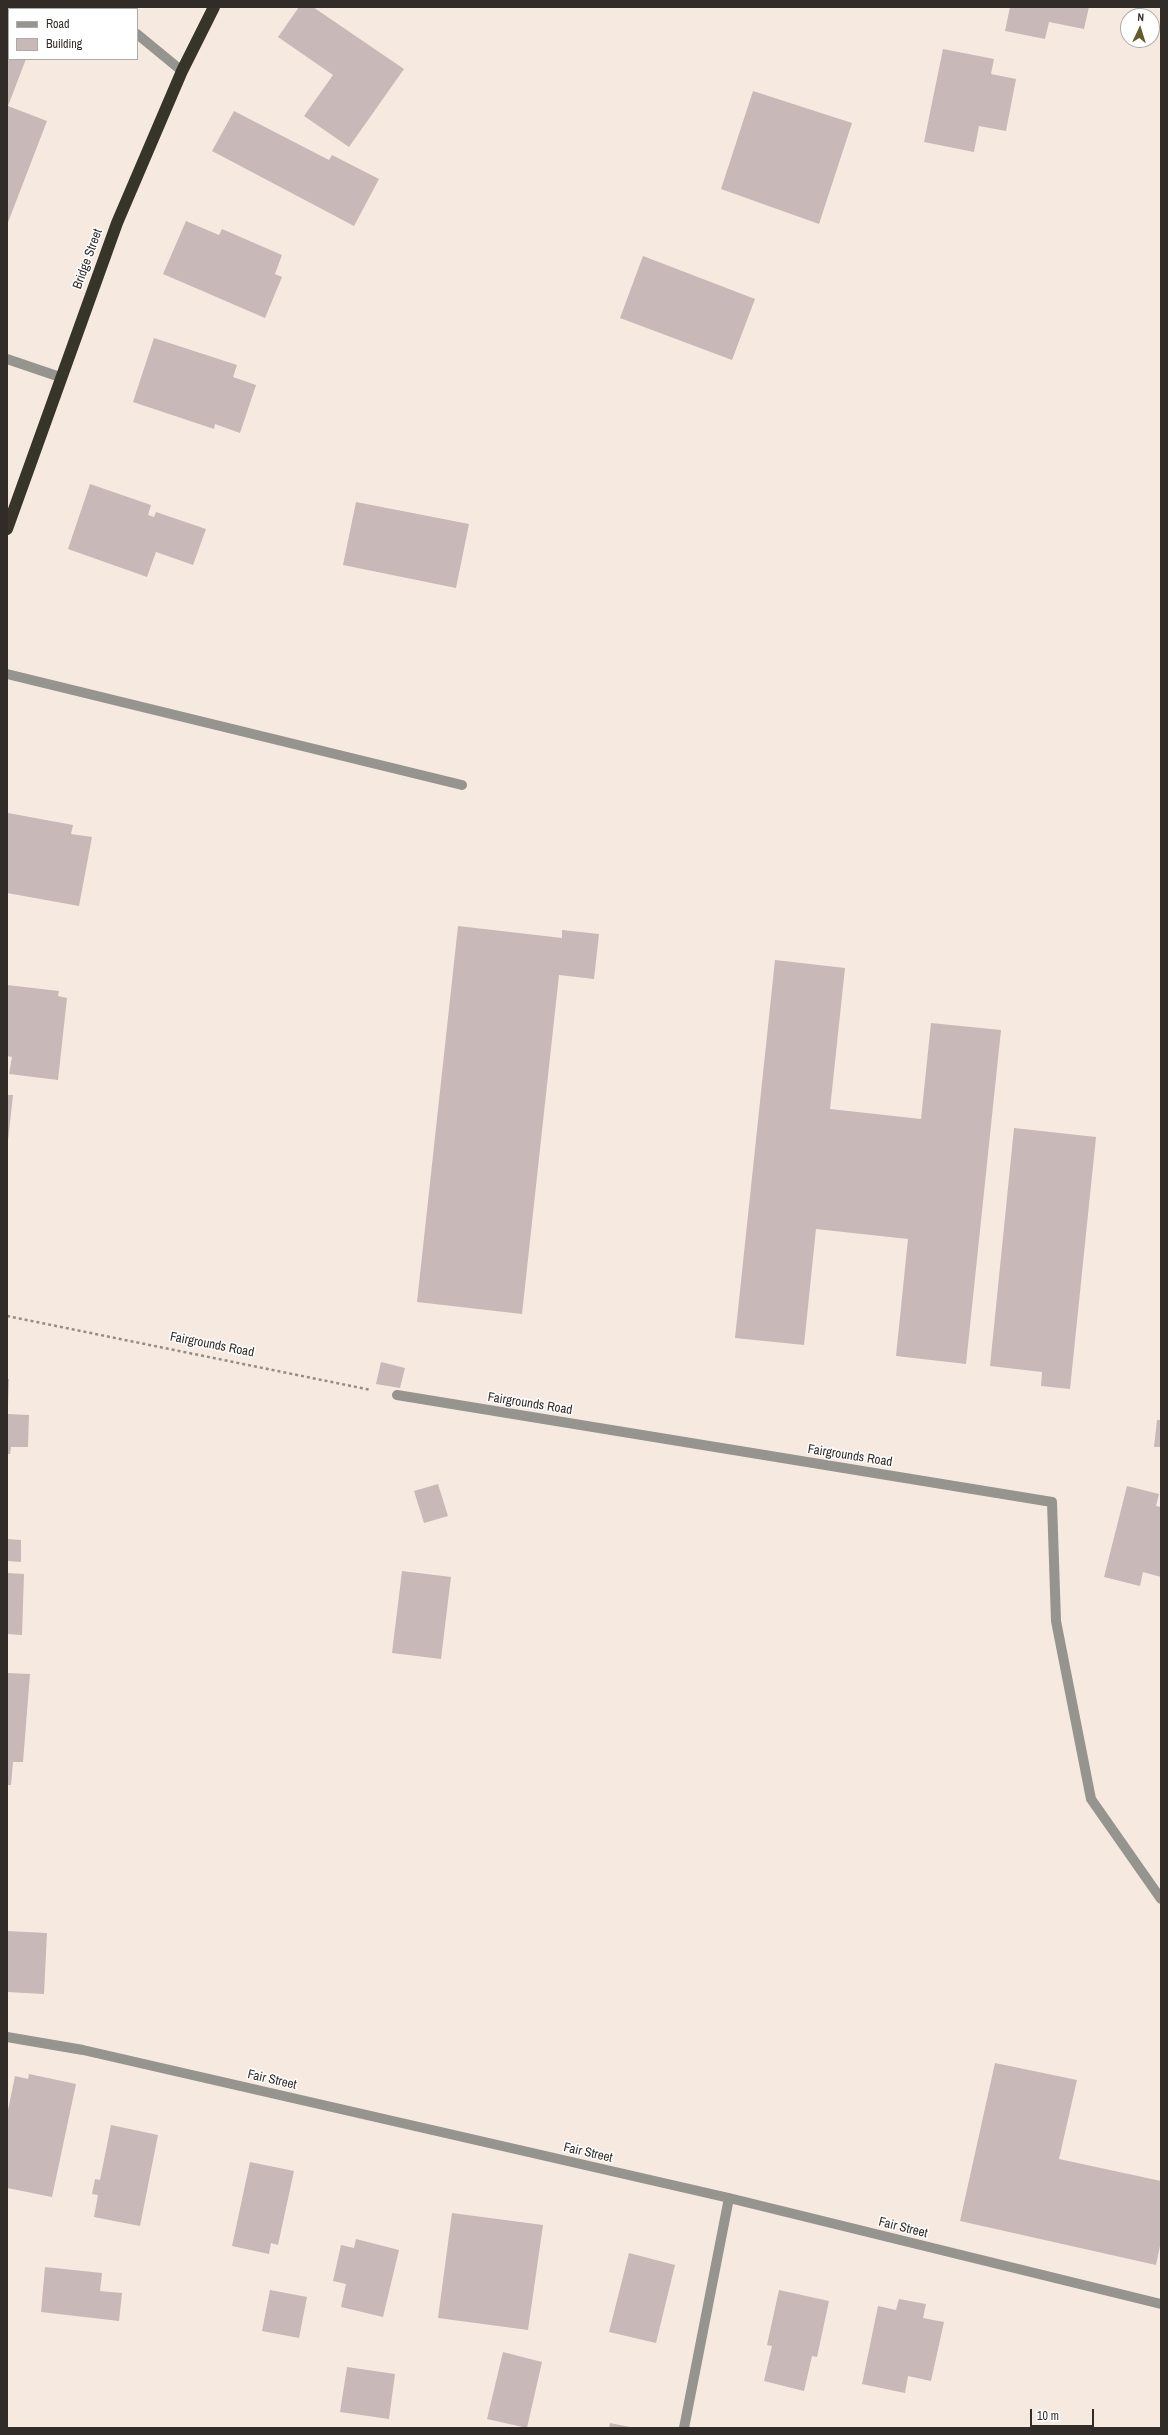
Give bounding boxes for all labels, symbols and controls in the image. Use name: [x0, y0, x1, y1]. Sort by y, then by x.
legend: [8, 8, 138, 60]
north arrow: [1120, 8, 1160, 48]
text: N: [1137, 10, 1144, 24]
text: Road: [46, 16, 70, 32]
text: Building: [46, 36, 82, 52]
street label: Bridge Street: [70, 227, 106, 291]
street label: Fairgrounds Road: [169, 1329, 255, 1361]
street label: Fairgrounds Road: [487, 1390, 573, 1418]
street label: Fairgrounds Road: [807, 1442, 893, 1470]
street label: Fair Street: [246, 2067, 298, 2093]
street label: Fair Street: [562, 2140, 614, 2166]
street label: Fair Street: [877, 2214, 929, 2242]
scale bar: [1032, 2401, 1096, 2427]
text: 10 m: [1037, 2408, 1059, 2424]

